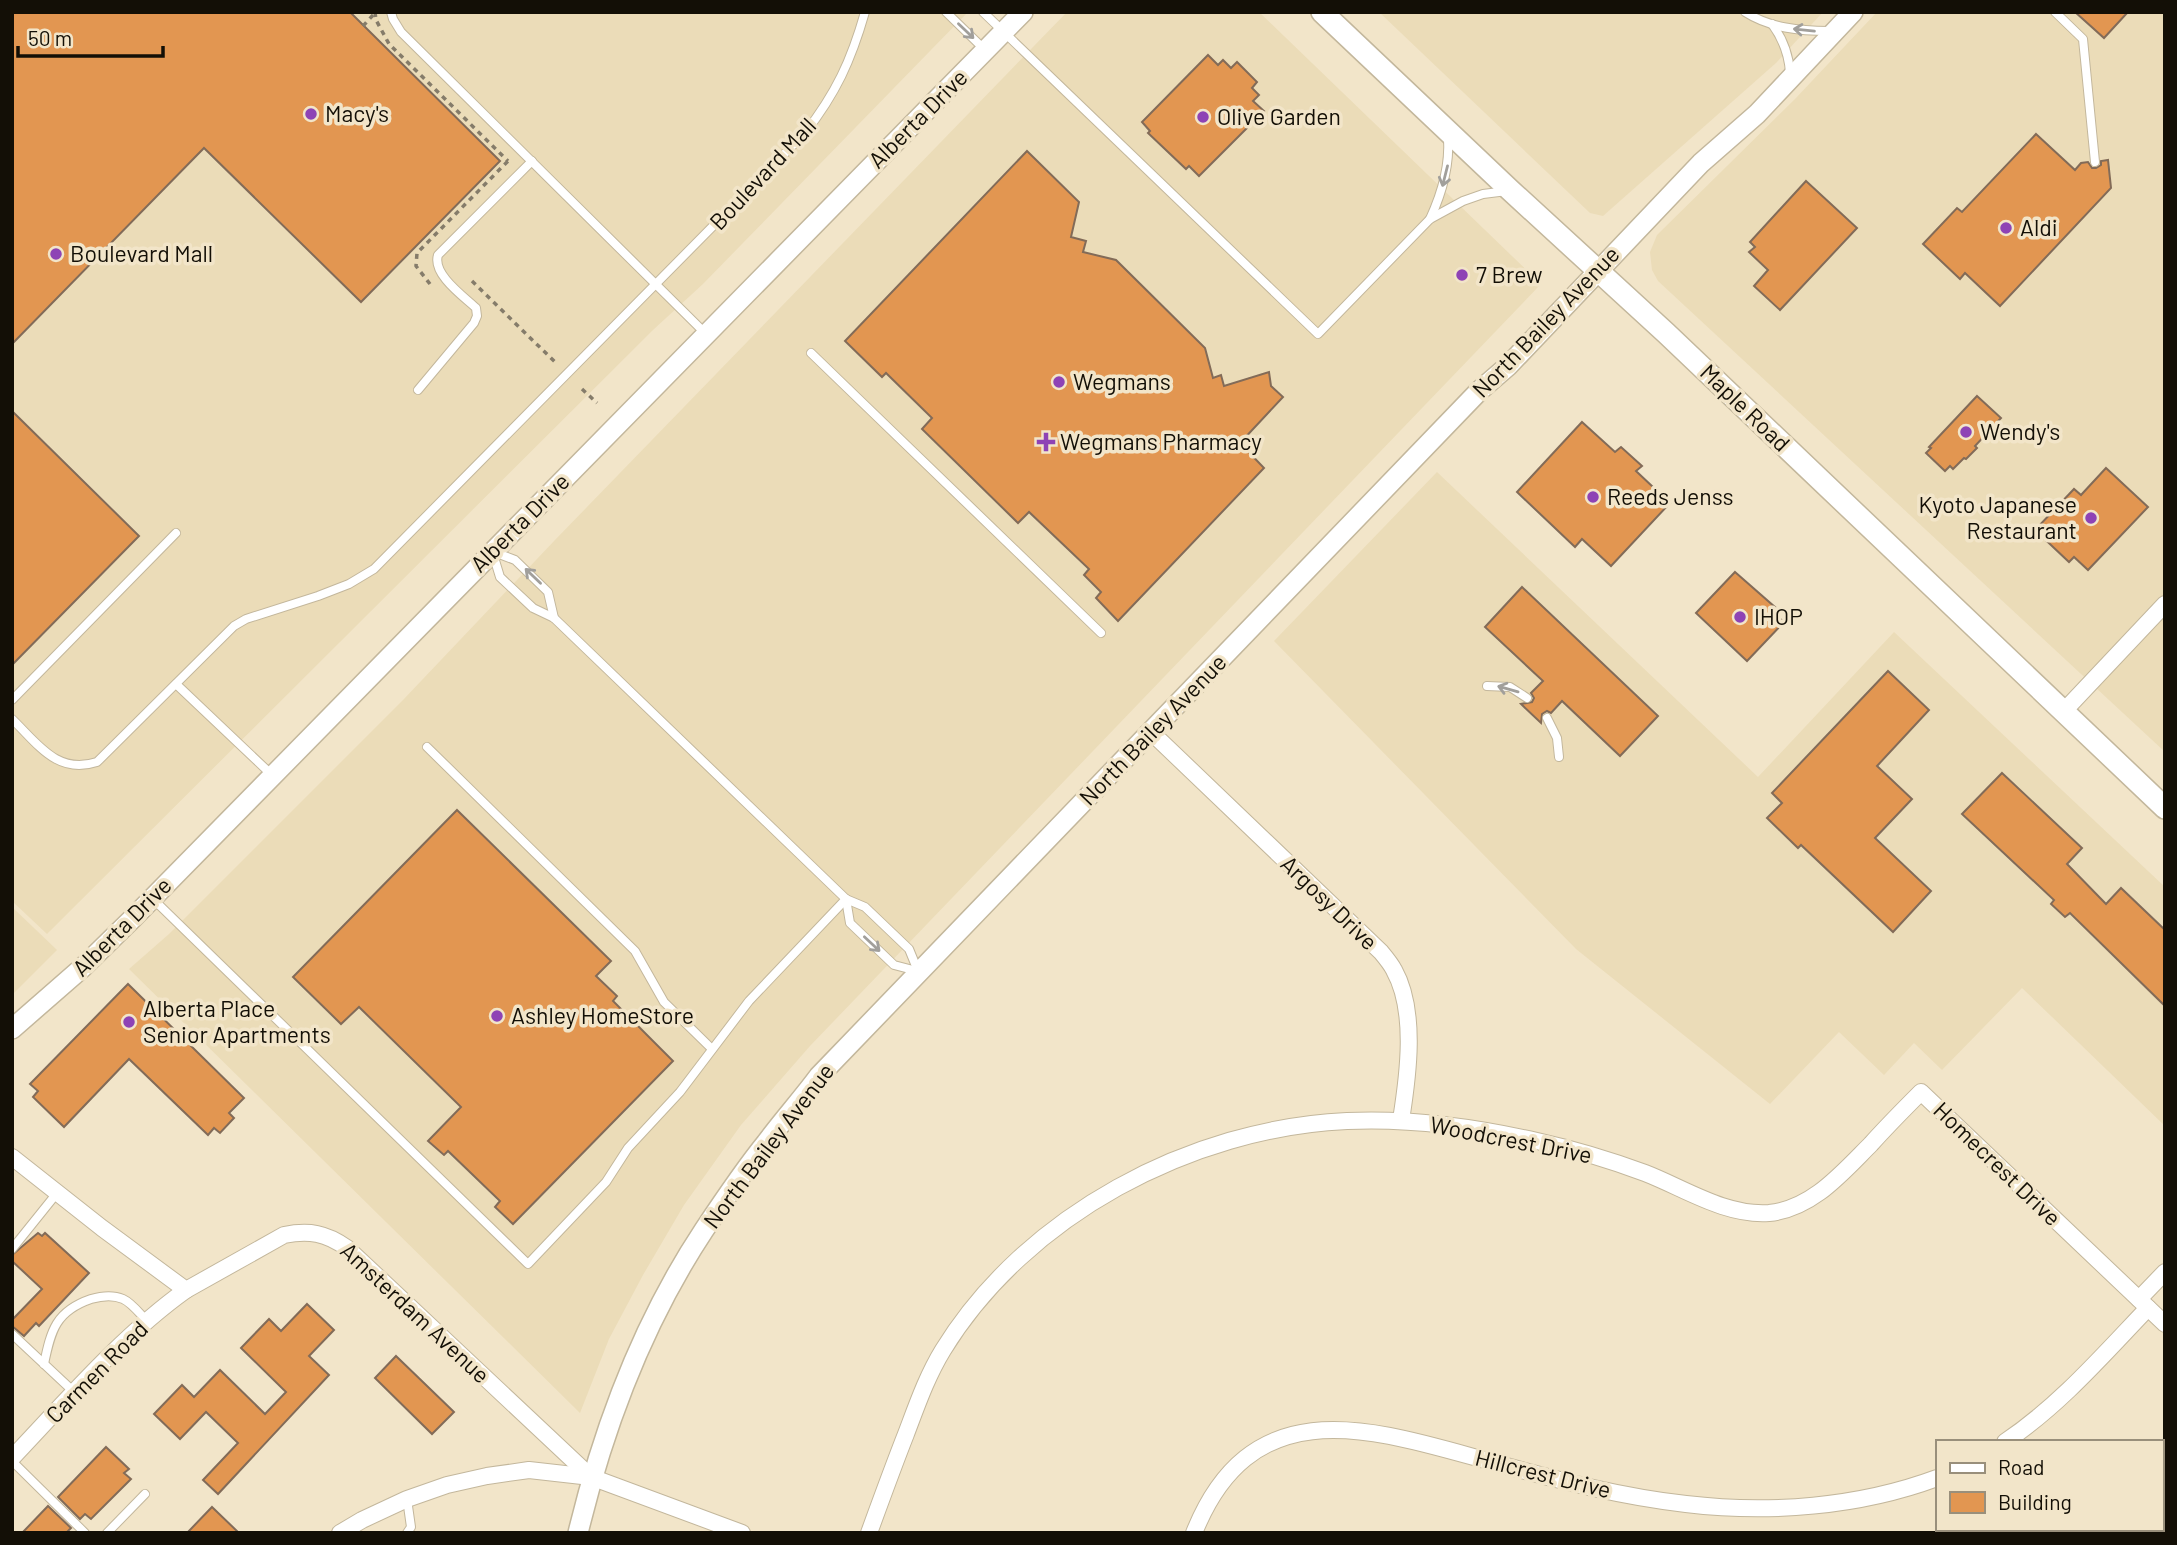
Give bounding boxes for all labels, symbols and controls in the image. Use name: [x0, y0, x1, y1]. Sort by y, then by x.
scale bar: [18, 14, 163, 58]
one-way arrow: [957, 23, 974, 40]
one-way arrow: [1793, 23, 1815, 36]
text: 50 m: [28, 25, 72, 50]
street label: Alberta Drive: [862, 63, 973, 174]
place label: Macy's: [325, 99, 389, 127]
place label: Olive Garden: [1217, 102, 1341, 130]
marker: Macy's: [303, 106, 319, 122]
marker: Olive Garden: [1195, 109, 1211, 125]
street label: Boulevard Mall: [703, 111, 821, 235]
one-way arrow: [1438, 164, 1451, 187]
place label: Aldi: [2020, 213, 2058, 241]
marker: Aldi: [1998, 220, 2014, 236]
place label: Boulevard Mall: [70, 239, 213, 267]
street label: North Bailey Avenue: [1466, 240, 1625, 403]
marker: Boulevard Mall: [48, 246, 64, 262]
place label: 7 Brew: [1476, 260, 1543, 288]
marker: 7 Brew: [1454, 267, 1470, 283]
street label: Maple Road: [1695, 358, 1796, 457]
place label: Wegmans: [1073, 367, 1171, 395]
marker: Wegmans: [1051, 374, 1067, 390]
place label: Wendy's: [1980, 417, 2060, 445]
marker: Wendy's: [1958, 424, 1974, 440]
place label: Wegmans Pharmacy: [1060, 427, 1262, 455]
marker: Wegmans Pharmacy: [1038, 434, 1054, 450]
street label: Alberta Drive: [464, 467, 575, 578]
place label: Reeds Jenss: [1607, 482, 1733, 510]
marker: Reeds Jenss: [1585, 489, 1601, 505]
place label: Kyoto Japanese Restaurant: [1919, 490, 2077, 544]
marker: Kyoto Japanese Restaurant: [2083, 510, 2099, 526]
one-way arrow: [524, 568, 541, 585]
place label: IHOP: [1754, 602, 1803, 630]
marker: IHOP: [1732, 609, 1748, 625]
street label: North Bailey Avenue: [1073, 648, 1232, 811]
one-way arrow: [1498, 681, 1520, 694]
street label: Argosy Drive: [1275, 849, 1384, 955]
street label: Alberta Drive: [66, 871, 177, 982]
one-way arrow: [863, 936, 880, 953]
place label: Alberta Place Senior Apartments: [143, 994, 331, 1048]
place label: Ashley HomeStore: [511, 1001, 694, 1029]
marker: Ashley HomeStore: [489, 1008, 505, 1024]
marker: Alberta Place Senior Apartments: [121, 1014, 137, 1030]
street label: North Bailey Avenue: [697, 1057, 839, 1234]
street label: Homecrest Drive: [1928, 1095, 2067, 1231]
street label: Woodcrest Drive: [1428, 1110, 1594, 1168]
street label: Amsterdam Avenue: [335, 1236, 496, 1389]
street label: Carmen Road: [39, 1314, 153, 1428]
legend: [1936, 1440, 2163, 1531]
street label: Hillcrest Drive: [1472, 1443, 1614, 1503]
text: Road: [1998, 1454, 2044, 1479]
text: Building: [1998, 1489, 2072, 1514]

